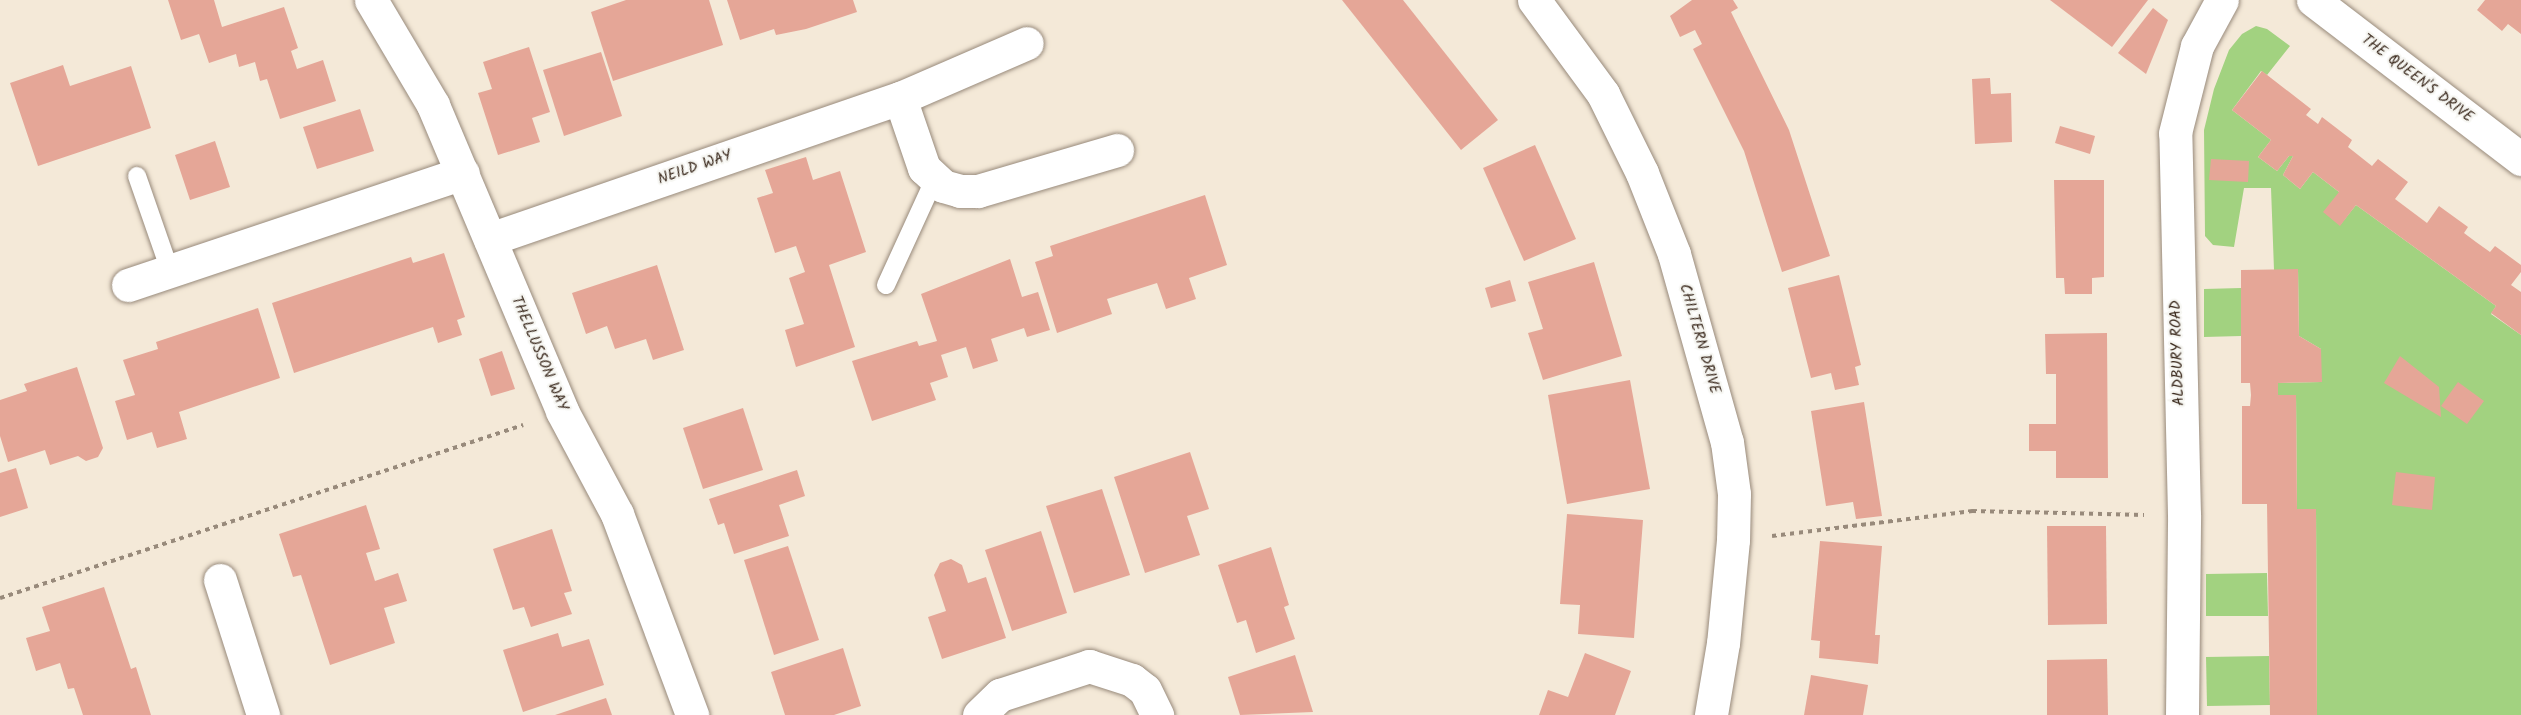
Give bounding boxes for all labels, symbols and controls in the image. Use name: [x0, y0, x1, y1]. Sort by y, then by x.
street label: THE QUEEN'S DRIVE: [2358, 31, 2476, 127]
street label: NEILD WAY: [656, 147, 734, 189]
street label: CHILTERN DRIVE: [1675, 282, 1723, 396]
street label: THELLUSSON WAY: [507, 294, 571, 414]
street label: ALDBURY ROAD: [2167, 300, 2189, 406]

